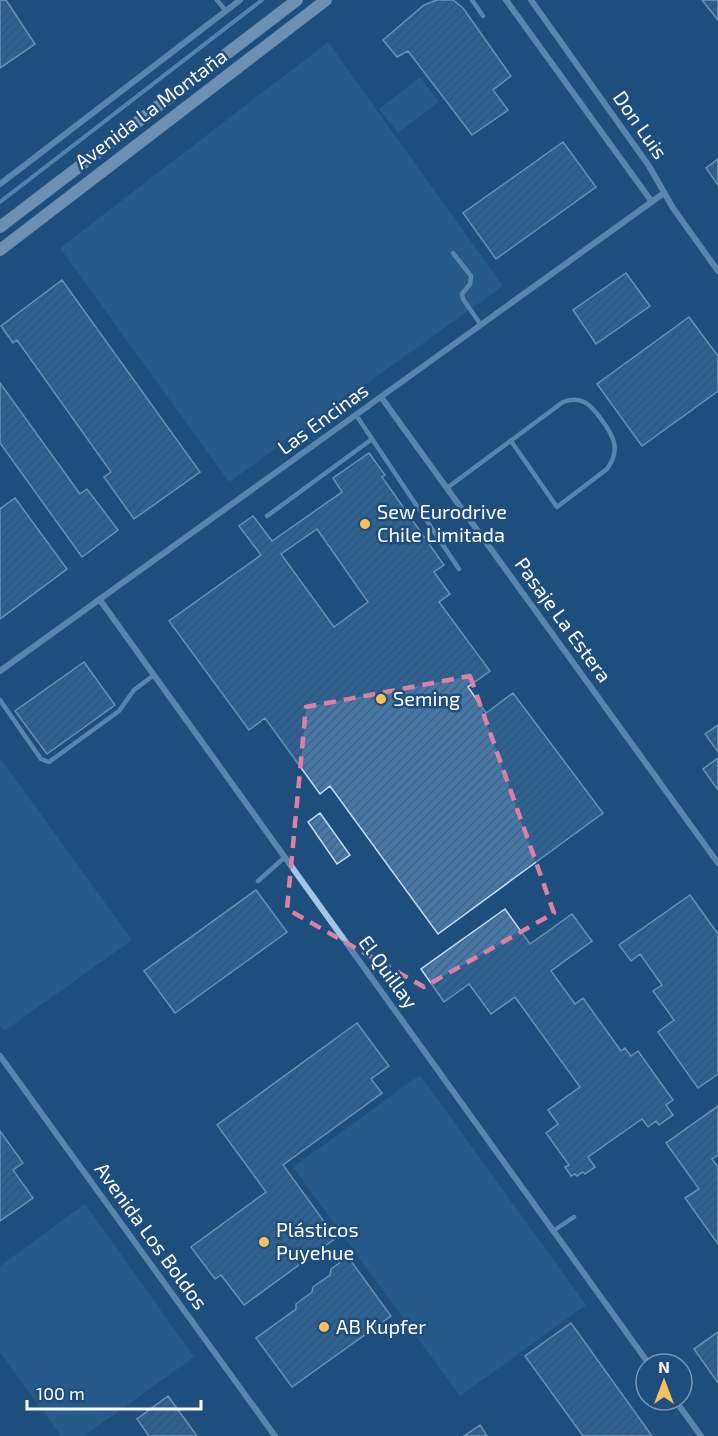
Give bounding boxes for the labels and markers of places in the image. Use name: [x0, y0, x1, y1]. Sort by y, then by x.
place label: Sew Eurodrive Chile Limitada: [377, 499, 507, 546]
marker: Sew Eurodrive Chile Limitada: [358, 517, 372, 531]
place label: Seming: [393, 686, 460, 710]
marker: Seming: [374, 692, 388, 706]
place label: Plásticos Puyehue: [276, 1217, 359, 1264]
marker: Plásticos Puyehue: [257, 1235, 271, 1249]
place label: AB Kupfer: [336, 1314, 426, 1338]
marker: AB Kupfer: [317, 1320, 331, 1334]

